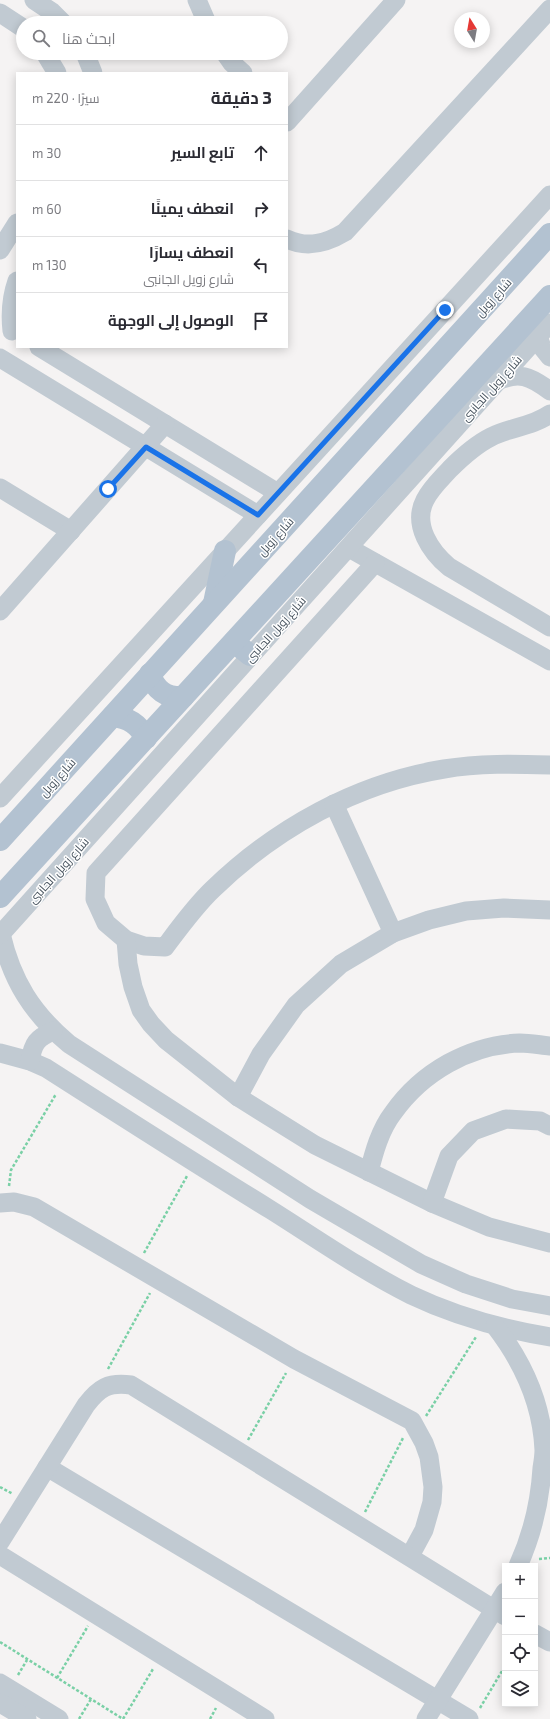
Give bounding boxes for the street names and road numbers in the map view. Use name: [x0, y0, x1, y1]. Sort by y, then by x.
street label: شارع زويل: [472, 275, 516, 321]
street label: شارع زويل الجانبى: [458, 352, 526, 425]
street label: شارع زويل: [254, 514, 298, 560]
street label: شارع زويل الجانبى: [242, 593, 310, 666]
street label: شارع زويل: [36, 755, 80, 801]
street label: شارع زويل الجانبى: [25, 834, 93, 907]

